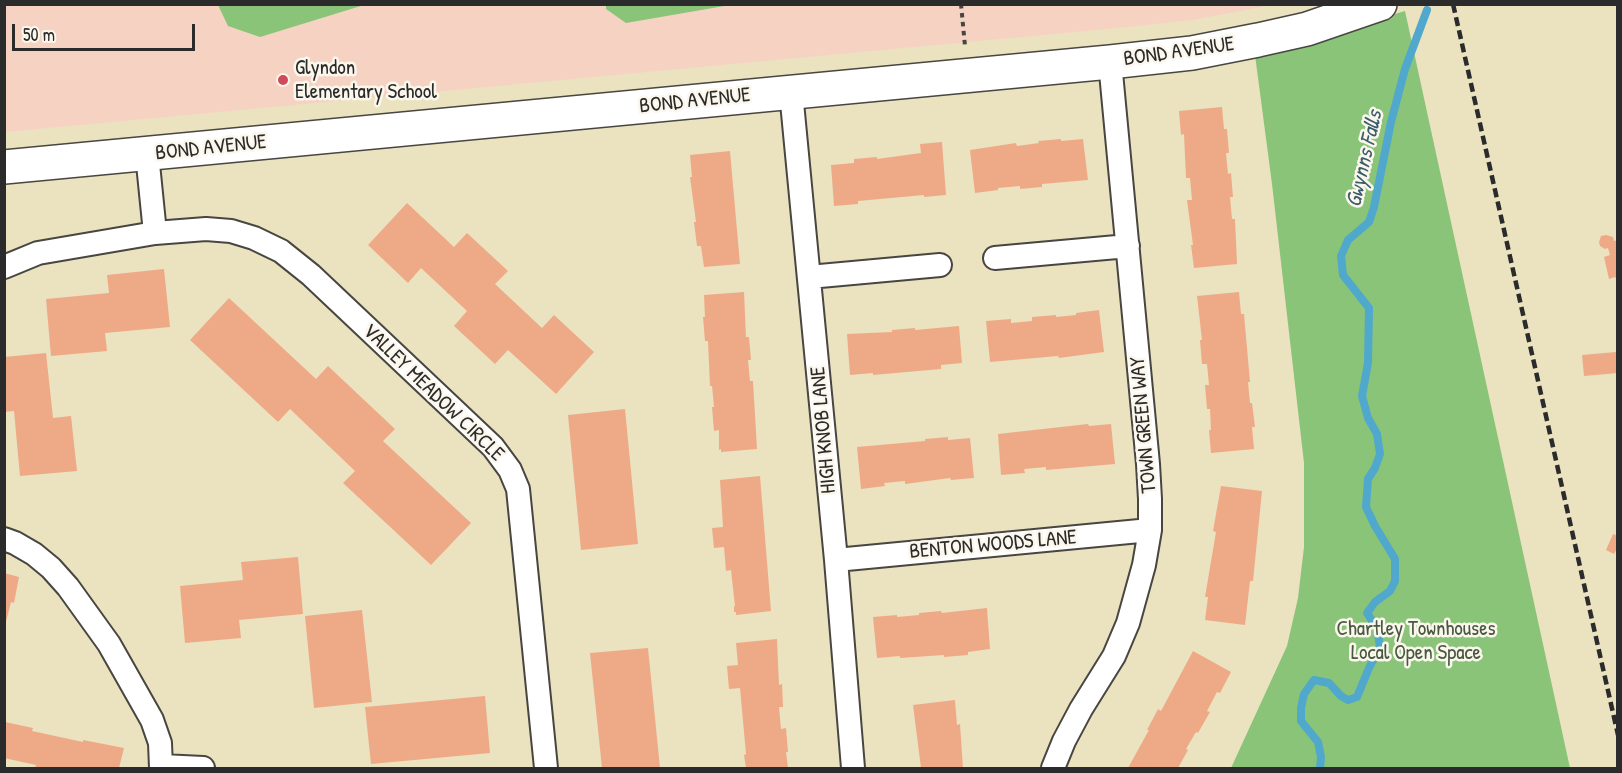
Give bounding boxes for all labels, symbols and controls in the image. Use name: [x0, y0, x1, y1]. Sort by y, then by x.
scale bar: [15, 12, 198, 50]
text: 50 m: [23, 22, 55, 47]
street label: BOND AVENUE: [1122, 32, 1236, 72]
place label: Glyndon Elementary School: [295, 55, 437, 105]
marker: Glyndon Elementary School: [276, 73, 290, 87]
street label: BOND AVENUE: [638, 83, 752, 119]
water label: Gwynns Falls: [1341, 108, 1389, 210]
street label: BOND AVENUE: [154, 130, 268, 166]
street label: VALLEY MEADOW CIRCLE: [357, 319, 509, 467]
street label: TOWN GREEN WAY: [1125, 356, 1163, 494]
street label: HIGH KNOB LANE: [806, 365, 842, 495]
street label: BENTON WOODS LANE: [908, 525, 1078, 565]
park label: Chartley Townhouses Local Open Space: [1336, 616, 1496, 666]

